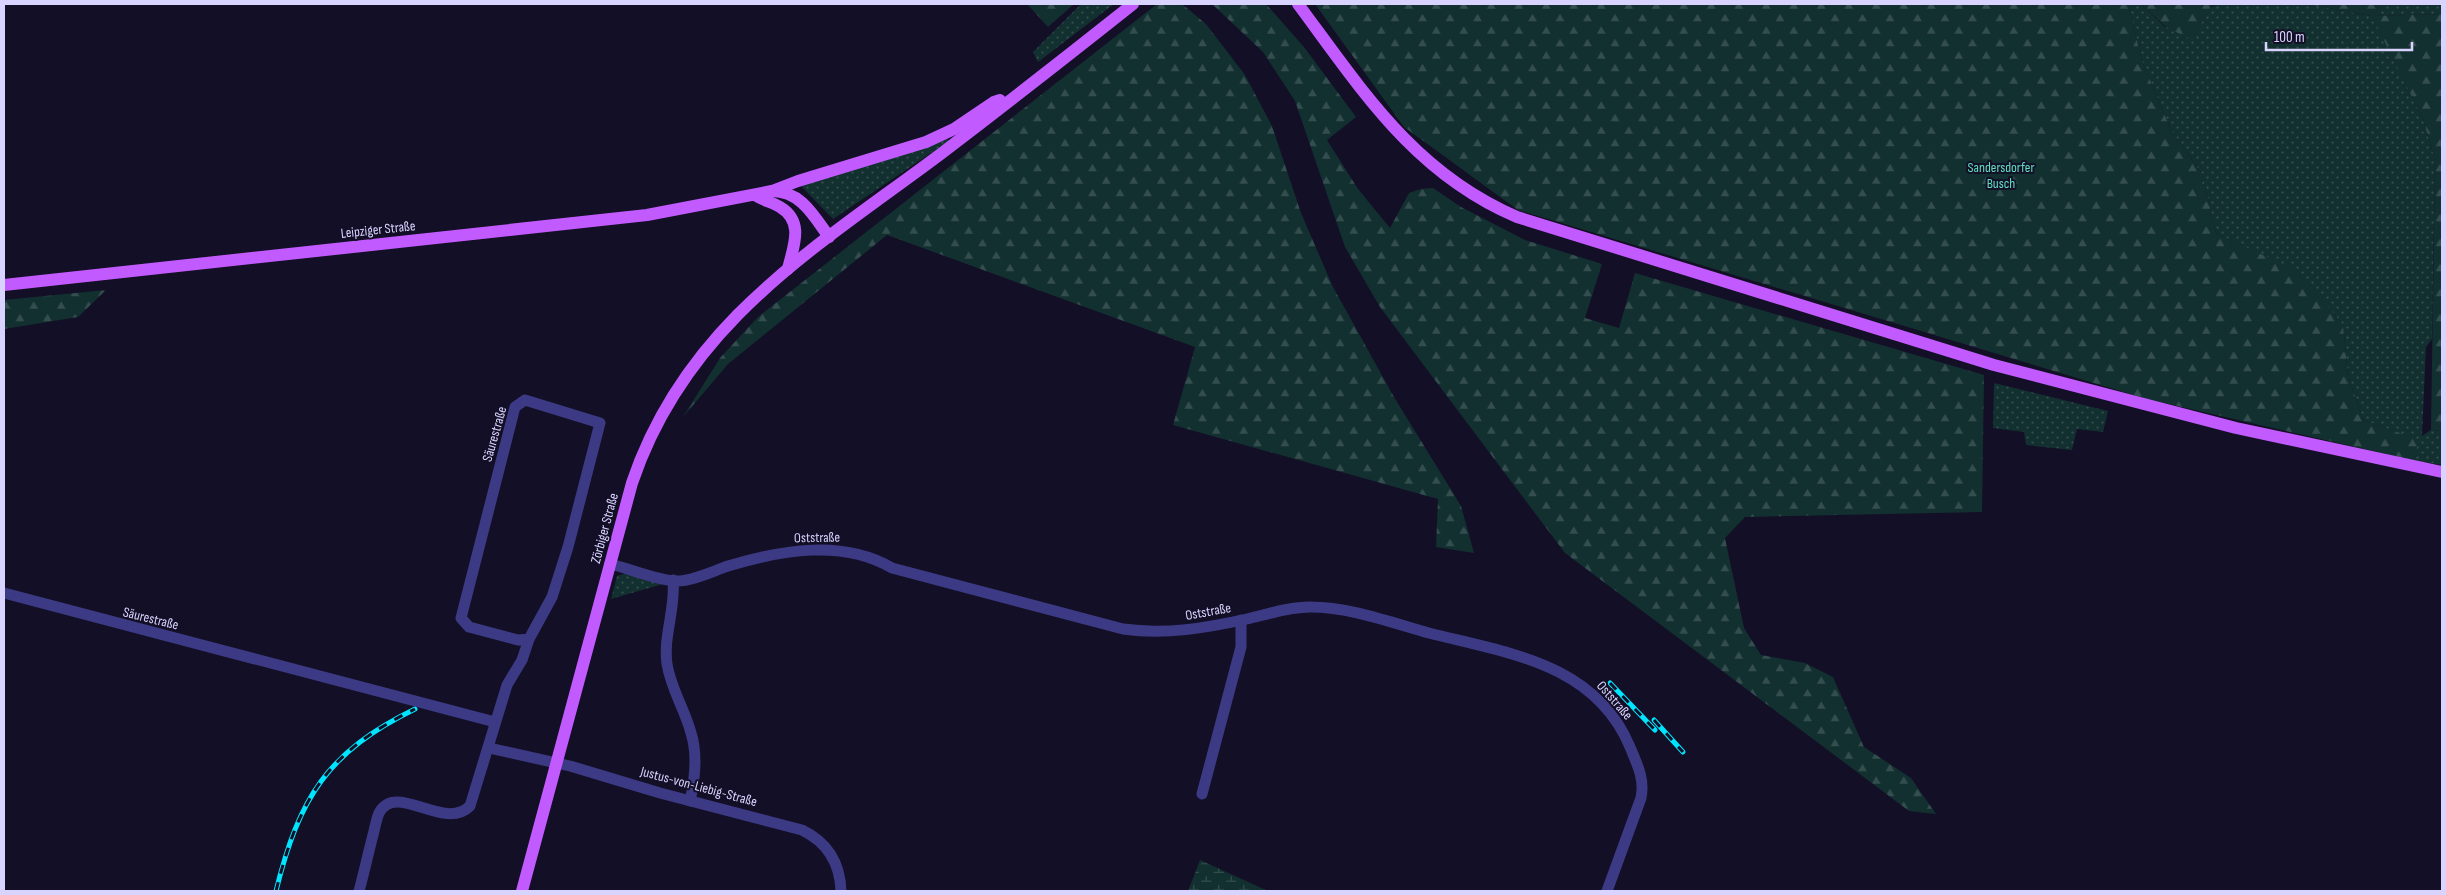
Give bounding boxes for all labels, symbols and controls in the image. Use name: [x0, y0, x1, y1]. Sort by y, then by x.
scale bar: [2266, 20, 2412, 52]
text: 100 m: [2274, 28, 2305, 47]
park label: Sandersdorfer Busch: [1968, 159, 2034, 192]
street label: Leipziger Straße: [340, 217, 416, 242]
street label: Säurestraße: [479, 405, 510, 464]
street label: Zörbiger Straße: [587, 491, 622, 565]
street label: Oststraße: [794, 529, 840, 546]
street label: Oststraße: [1184, 599, 1232, 624]
street label: Säurestraße: [121, 603, 180, 634]
street label: Oststraße: [1593, 677, 1636, 723]
street label: Justus-von-Liebig-Straße: [638, 763, 759, 810]

